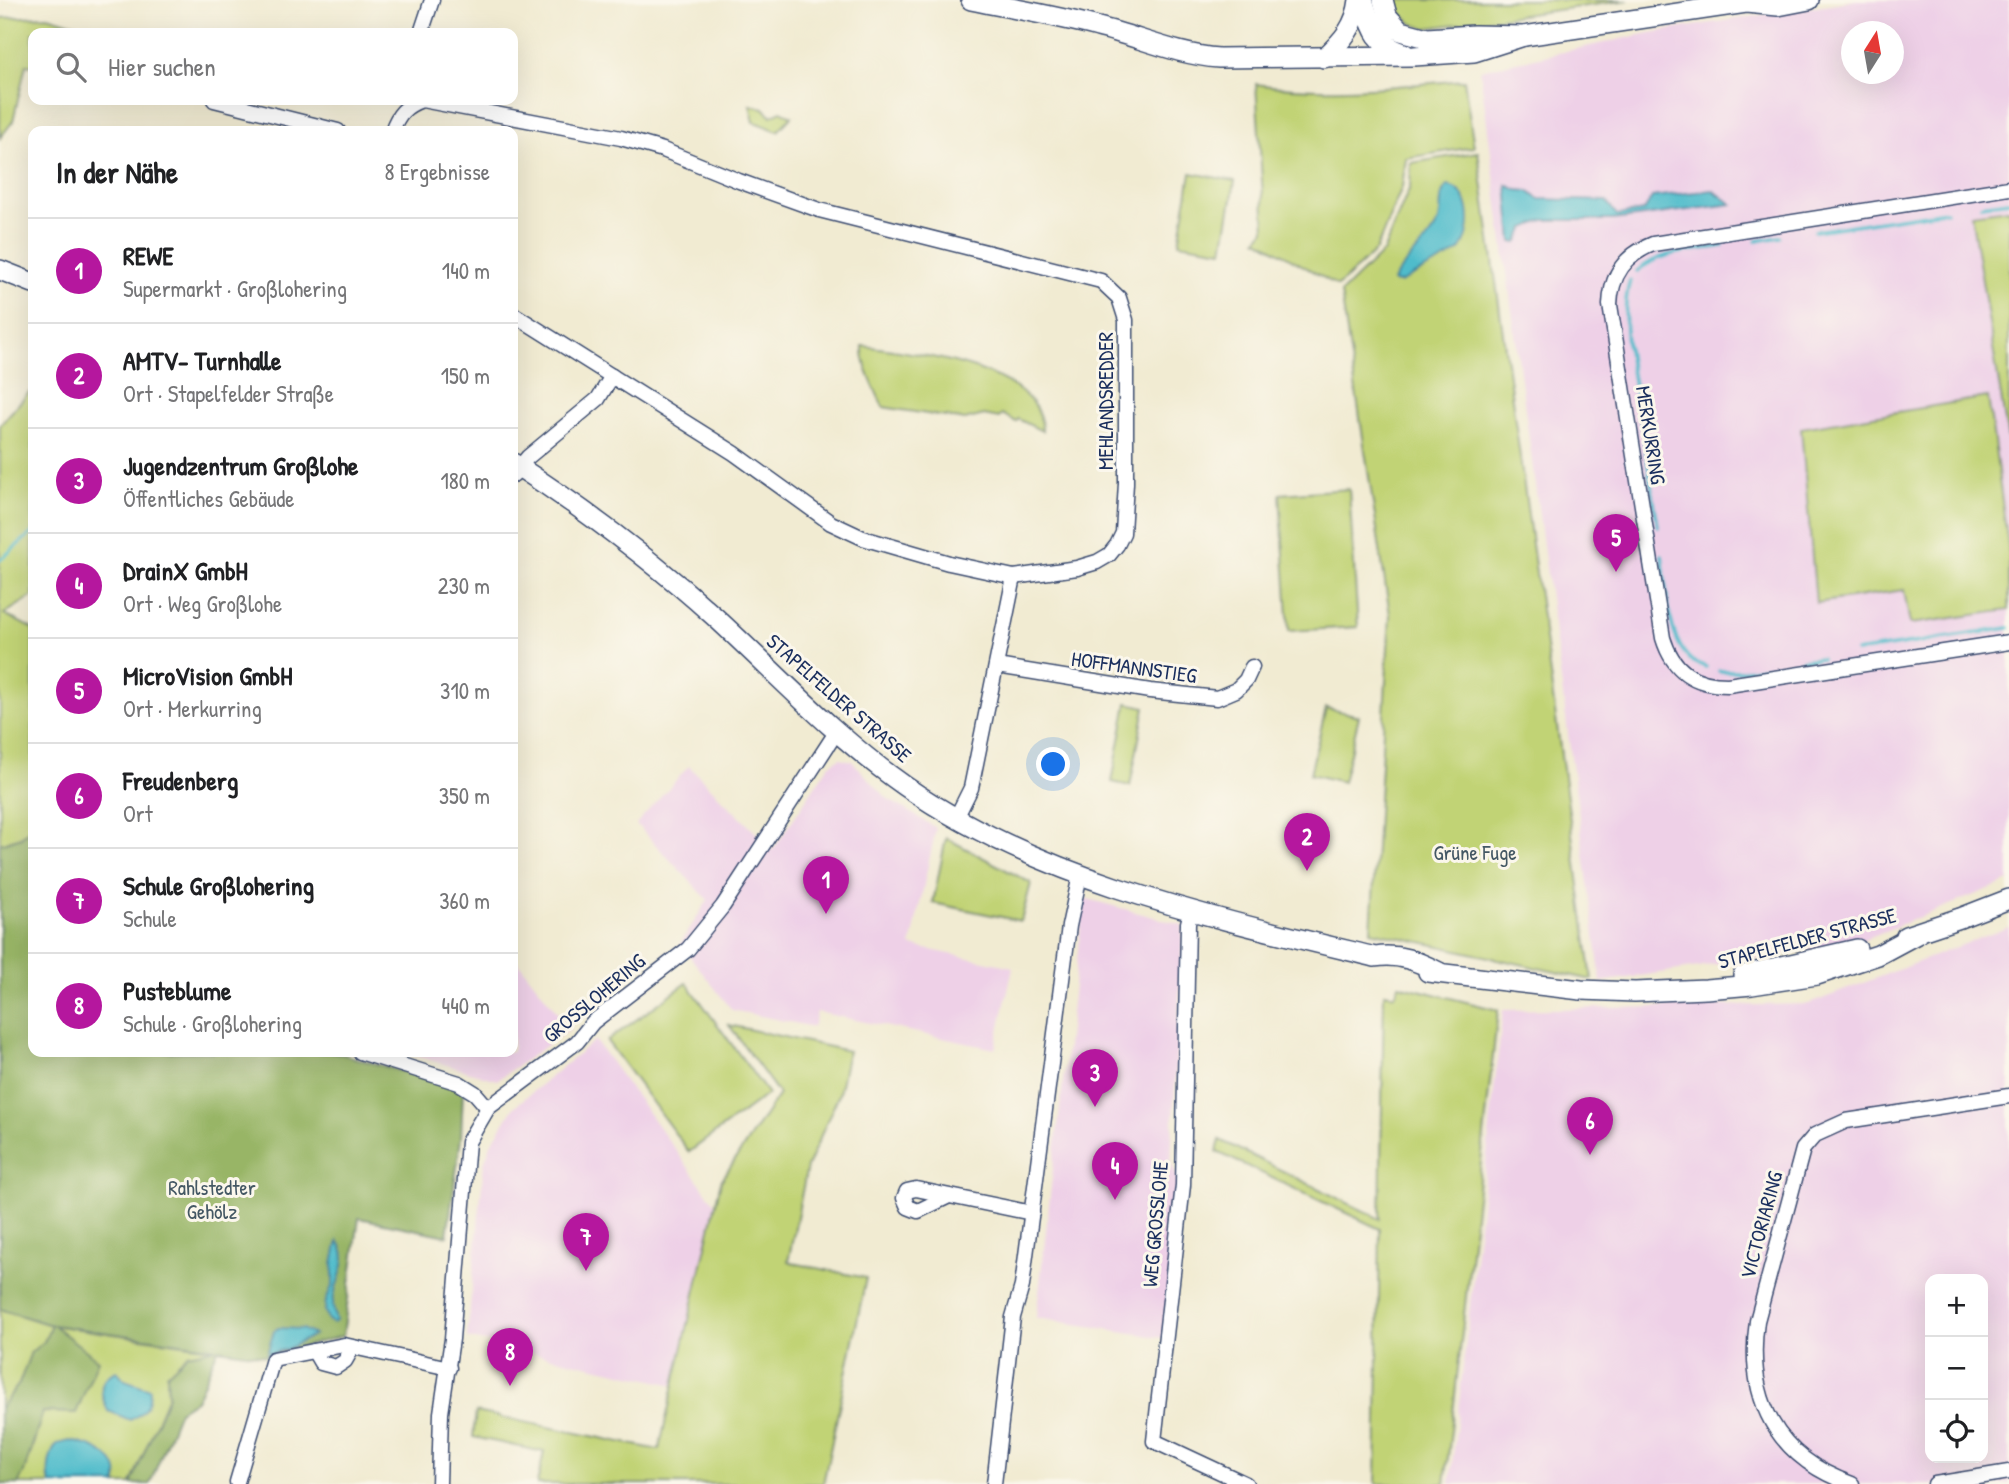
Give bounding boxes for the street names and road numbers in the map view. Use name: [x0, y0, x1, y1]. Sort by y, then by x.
street label: MEHLANDSREDDER: [1091, 332, 1120, 470]
street label: MERKURRING: [1629, 384, 1673, 486]
street label: STAPELFELDER STRASSE: [760, 627, 918, 769]
street label: HOFFMANNSTIEG: [1070, 644, 1198, 690]
street label: STAPELFELDER STRASSE: [1715, 900, 1899, 976]
street label: GROSSLOHERING: [537, 947, 651, 1049]
street label: WEG GROSSLOHE: [1135, 1160, 1175, 1288]
street label: VICTORIARING: [1733, 1168, 1789, 1282]

